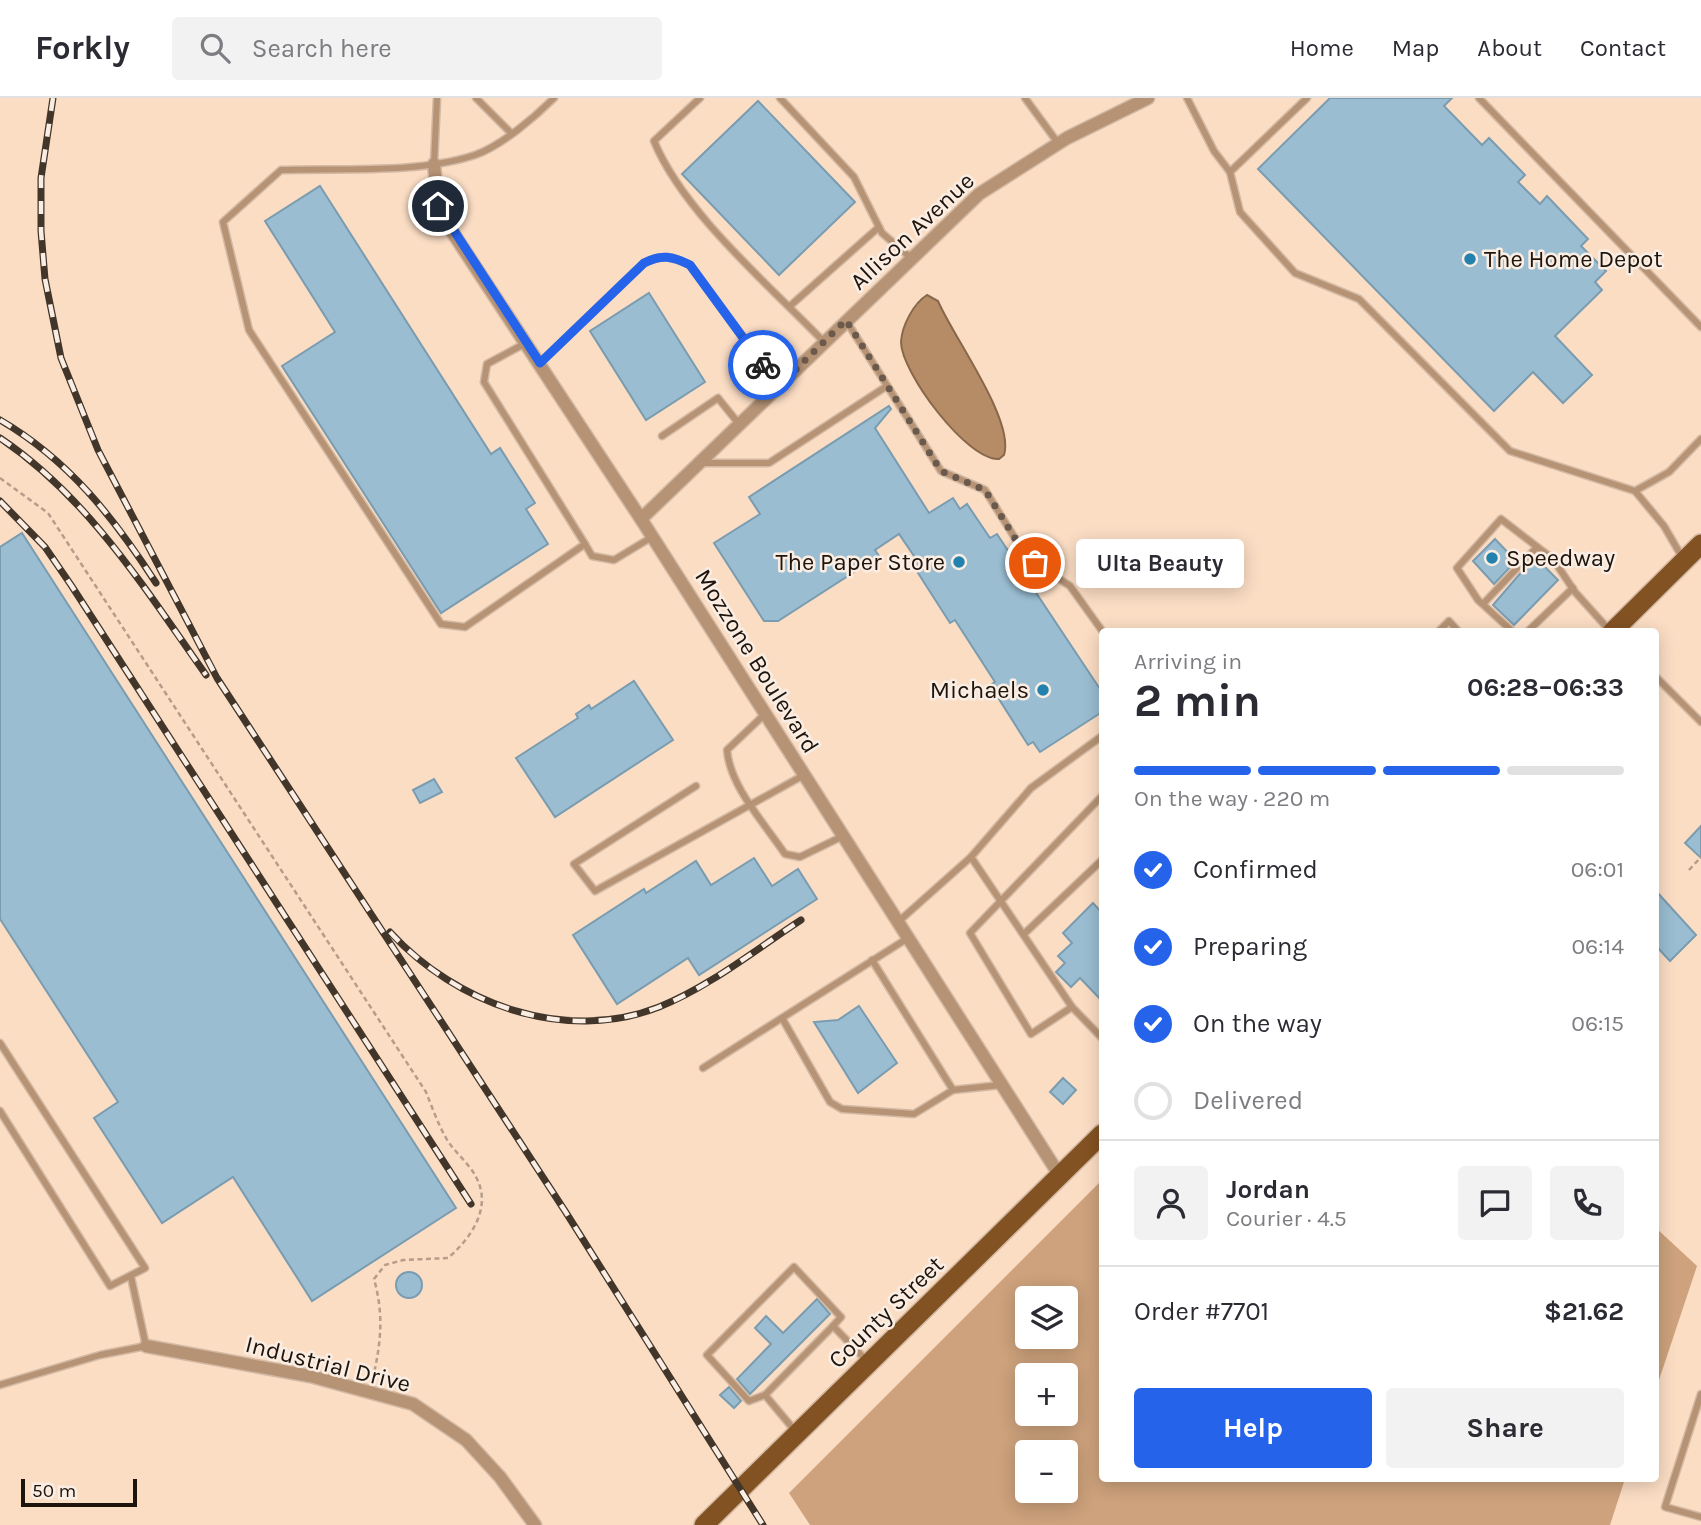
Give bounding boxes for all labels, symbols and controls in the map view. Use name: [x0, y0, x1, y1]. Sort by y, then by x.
search box: [172, 17, 662, 80]
text: Forkly: [35, 29, 130, 67]
icon: search: [196, 29, 234, 67]
text: Search here: [252, 33, 392, 64]
text: Home: [1290, 34, 1354, 62]
text: Map: [1392, 34, 1439, 62]
text: About: [1477, 34, 1542, 62]
text: Contact: [1580, 34, 1666, 62]
street label: Allison Avenue: [844, 166, 980, 296]
pin: [408, 176, 468, 236]
icon: home: [419, 187, 457, 225]
place label: The Home Depot: [1484, 245, 1663, 273]
marker: The Home Depot: [1462, 251, 1478, 267]
courier: [728, 330, 798, 400]
icon: bike: [744, 346, 782, 384]
pin: [1005, 533, 1065, 593]
callout: Ulta Beauty: [1077, 538, 1245, 588]
icon: bag: [1016, 544, 1054, 582]
place label: Speedway: [1506, 544, 1615, 572]
place label: The Paper Store: [776, 548, 945, 576]
text: Ulta Beauty: [1097, 550, 1223, 577]
marker: Speedway: [1484, 550, 1500, 566]
marker: The Paper Store: [951, 554, 967, 570]
street label: Mozzone Boulevard: [689, 564, 825, 758]
text: Arriving in: [1134, 648, 1242, 675]
text: 06:28–06:33: [1467, 672, 1624, 703]
text: 2 min: [1134, 674, 1261, 728]
place label: Michaels: [930, 676, 1029, 704]
marker: Michaels: [1035, 682, 1051, 698]
text: On the way · 220 m: [1134, 785, 1330, 812]
icon: check: [1134, 851, 1172, 889]
text: Confirmed: [1193, 854, 1318, 885]
text: 06:01: [1571, 856, 1624, 883]
icon: check: [1134, 928, 1172, 966]
text: Preparing: [1193, 931, 1307, 962]
text: 06:14: [1571, 933, 1624, 960]
icon: check: [1134, 1005, 1172, 1043]
text: On the way: [1193, 1008, 1322, 1039]
text: 06:15: [1571, 1010, 1624, 1037]
text: Delivered: [1193, 1085, 1303, 1116]
button: person: [1134, 1166, 1208, 1240]
button: chat: [1458, 1166, 1532, 1240]
button: phone: [1550, 1166, 1624, 1240]
text: Jordan: [1226, 1174, 1310, 1205]
text: Courier · 4.5: [1226, 1205, 1347, 1232]
street label: County Street: [823, 1250, 949, 1374]
map controls: [1015, 1286, 1078, 1503]
button: layers: [1015, 1286, 1078, 1349]
text: Order #7701: [1134, 1296, 1269, 1327]
text: $21.62: [1544, 1296, 1624, 1327]
street label: Industrial Drive: [243, 1330, 413, 1398]
button: +: [1015, 1363, 1078, 1426]
button: Help: [1134, 1388, 1372, 1468]
button: Share: [1386, 1388, 1624, 1468]
button: −: [1015, 1440, 1078, 1503]
scale bar: [21, 1476, 136, 1508]
text: 50 m: [32, 1480, 76, 1502]

